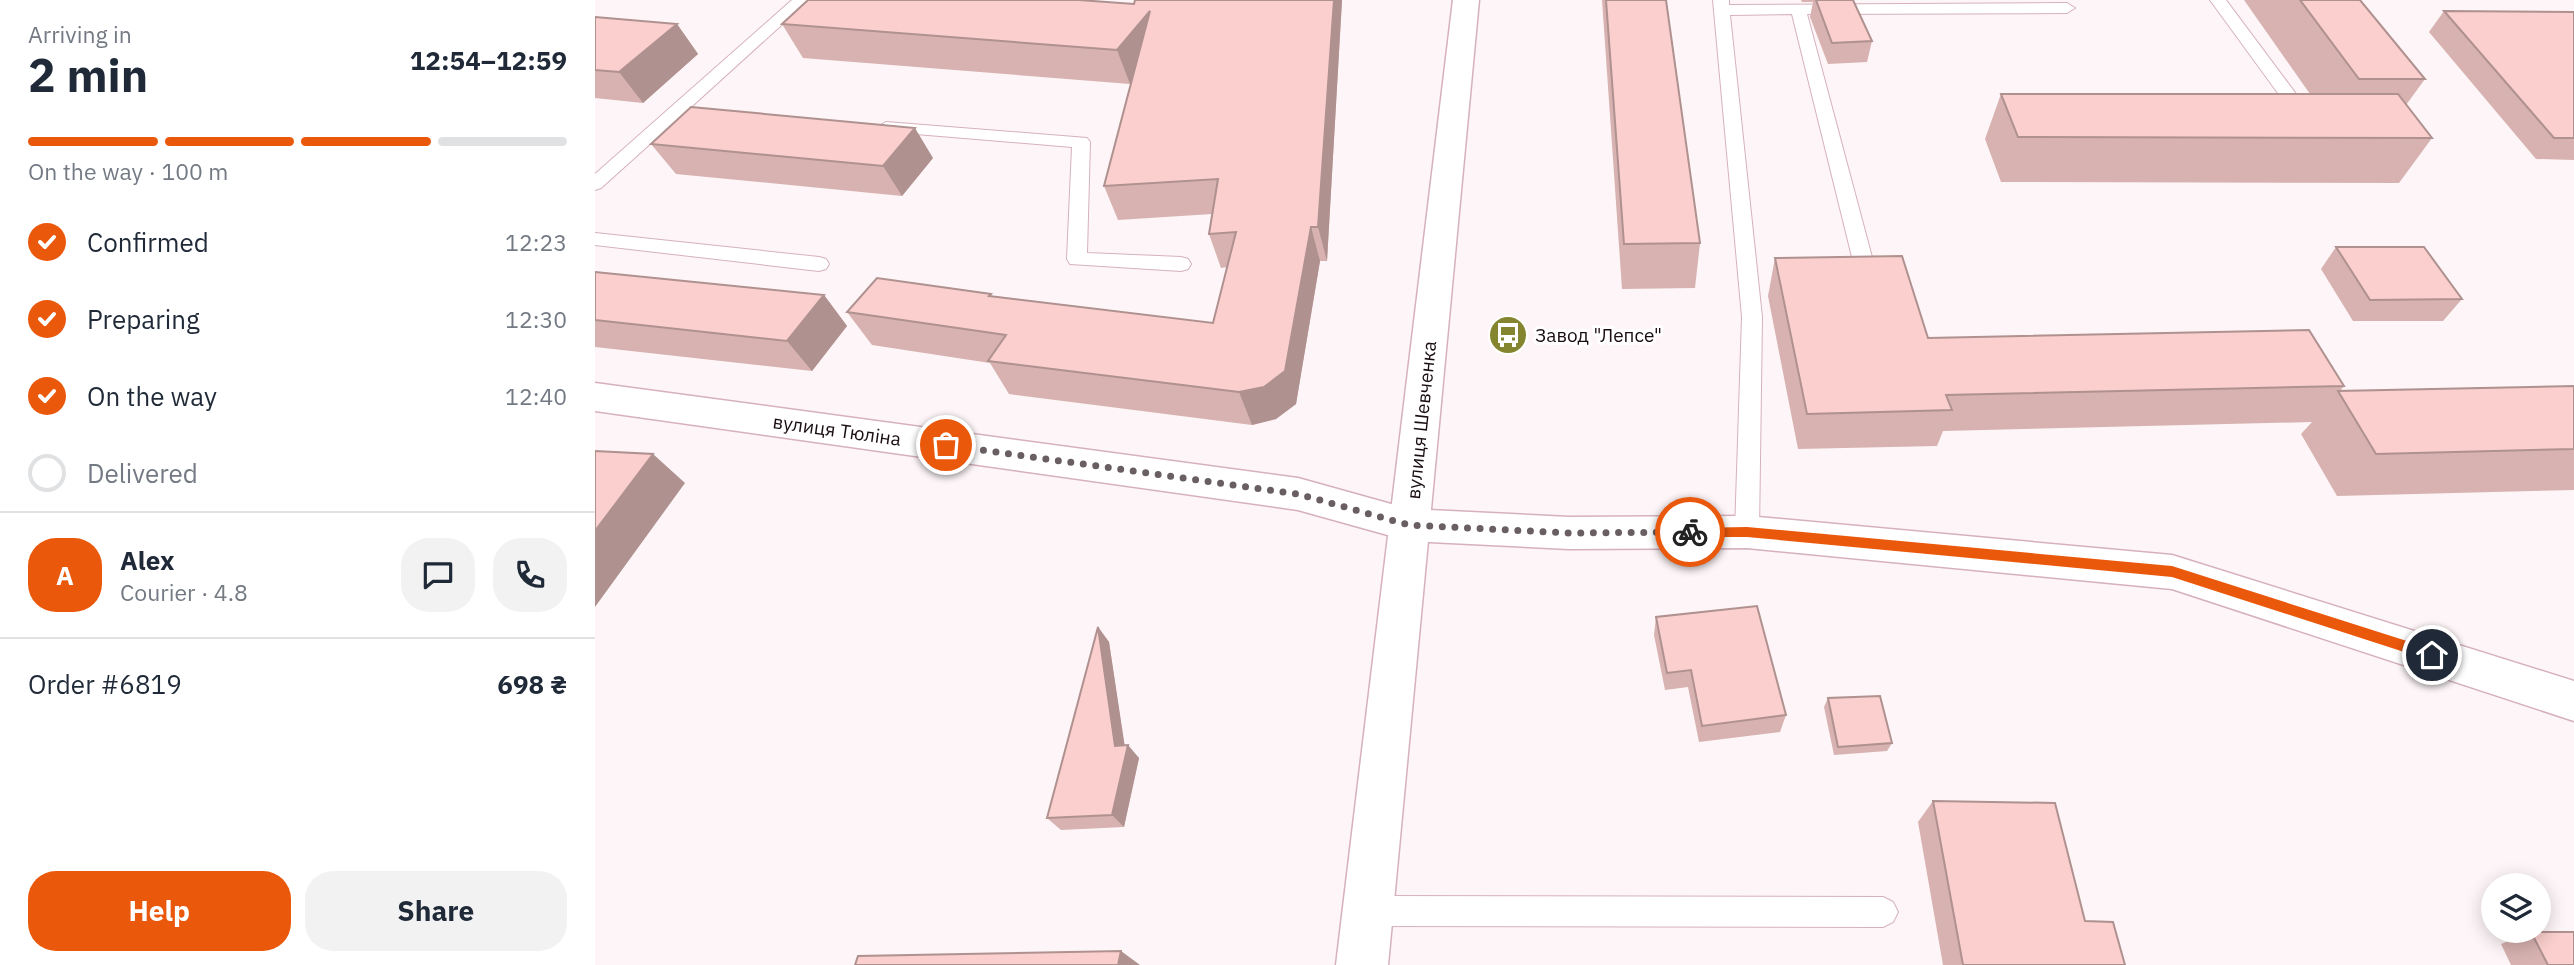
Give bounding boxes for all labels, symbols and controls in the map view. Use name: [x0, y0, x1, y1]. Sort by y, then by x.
text: Arriving in: [28, 19, 132, 49]
text: 12:54–12:59: [410, 43, 567, 77]
text: 2 min: [28, 45, 148, 105]
text: On the way · 100 m: [28, 156, 228, 186]
icon: check: [28, 223, 66, 261]
text: Confirmed: [87, 225, 209, 259]
text: 12:23: [505, 227, 567, 257]
icon: check: [28, 300, 66, 338]
text: Preparing: [87, 302, 200, 336]
text: 12:30: [505, 304, 567, 334]
bus stop icon: Завод "Лепсе": [1487, 314, 1529, 356]
place label: Завод "Лепсе": [1535, 323, 1662, 347]
street label: вулиця Шевченка: [1401, 340, 1441, 500]
icon: check: [28, 377, 66, 415]
text: On the way: [87, 379, 217, 413]
text: 12:40: [505, 381, 567, 411]
street label: вулиця Тюліна: [771, 409, 903, 451]
pin: [916, 415, 976, 475]
icon: bag: [927, 426, 965, 464]
text: Delivered: [87, 456, 198, 490]
courier: [1655, 497, 1725, 567]
icon: bike: [1671, 513, 1709, 551]
button: chat: [401, 538, 475, 612]
button: phone: [493, 538, 567, 612]
text: Alex: [120, 543, 174, 577]
text: A: [56, 558, 74, 592]
text: Courier · 4.8: [120, 577, 248, 607]
pin: [2402, 625, 2462, 685]
icon: home: [2413, 636, 2451, 674]
text: Order #6819: [28, 667, 182, 701]
text: 698 ₴: [497, 667, 567, 701]
button: Help: [28, 871, 291, 951]
button: Share: [305, 871, 567, 951]
map controls: [2481, 873, 2551, 943]
button: layers: [2481, 873, 2551, 943]

